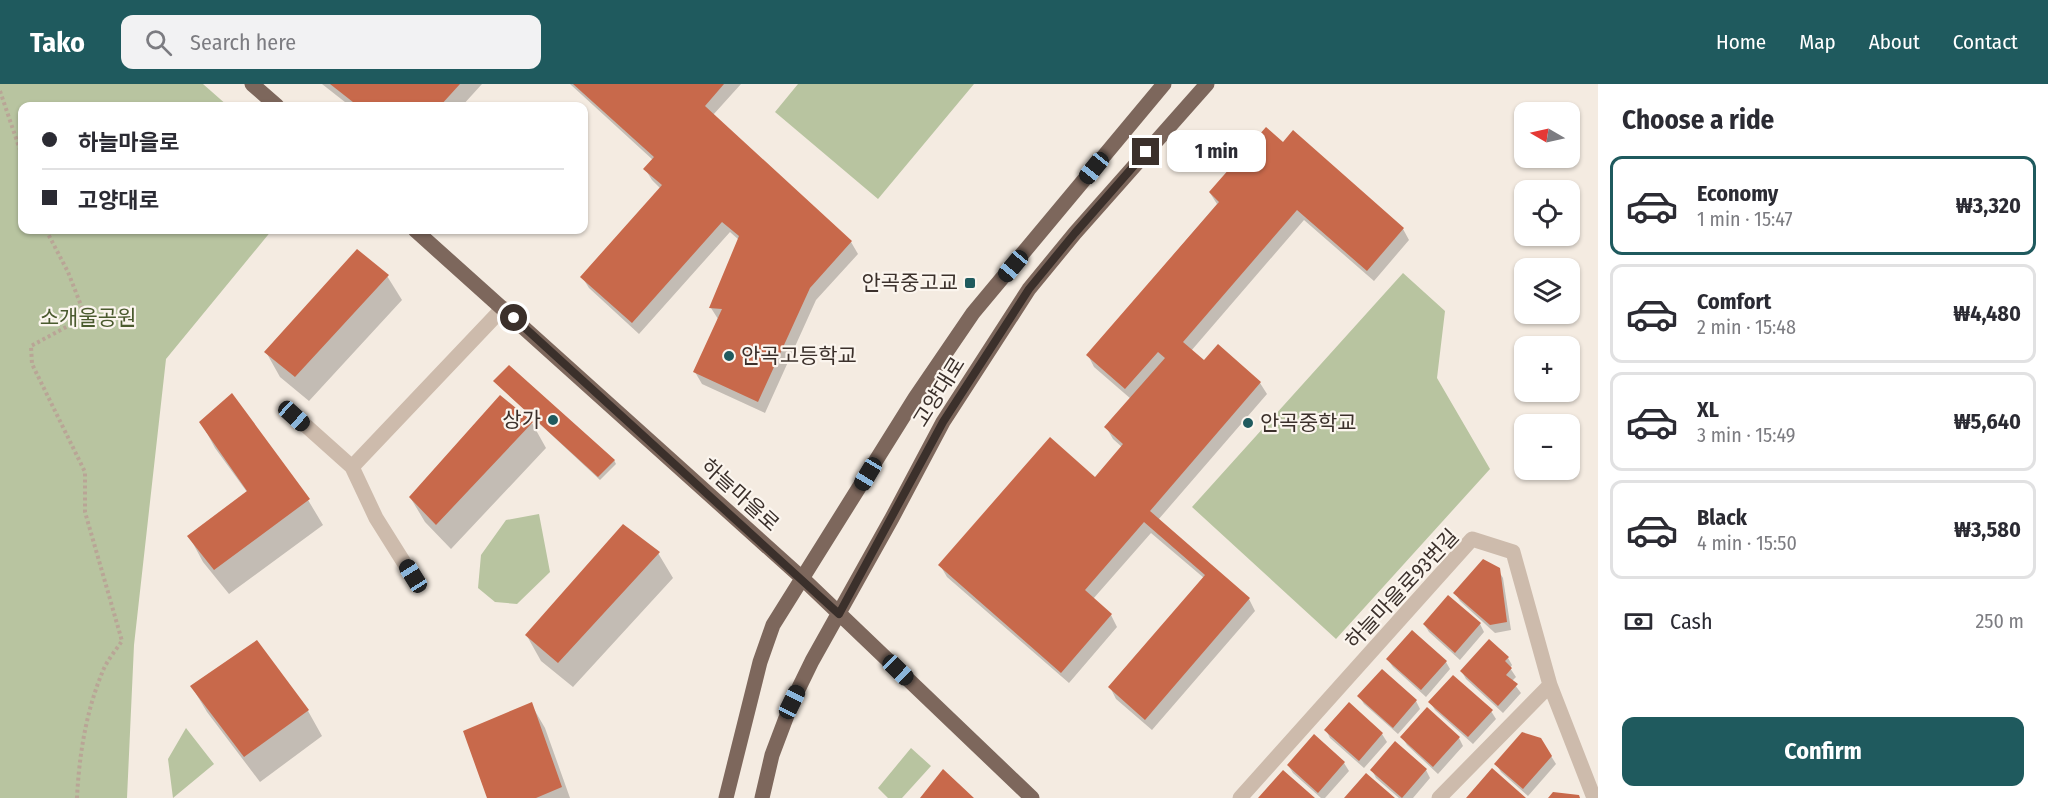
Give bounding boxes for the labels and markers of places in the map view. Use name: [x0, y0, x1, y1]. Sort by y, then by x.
place label: 안곡중고교: [861, 270, 958, 296]
marker: 안곡중고교: [963, 276, 977, 290]
place label: 안곡고등학교: [741, 343, 857, 369]
marker: 안곡고등학교: [722, 349, 736, 363]
place label: 상가: [502, 407, 541, 433]
place label: 안곡중학교: [1260, 410, 1357, 436]
marker: 상가: [546, 413, 560, 427]
marker: 안곡중학교: [1241, 416, 1255, 430]

